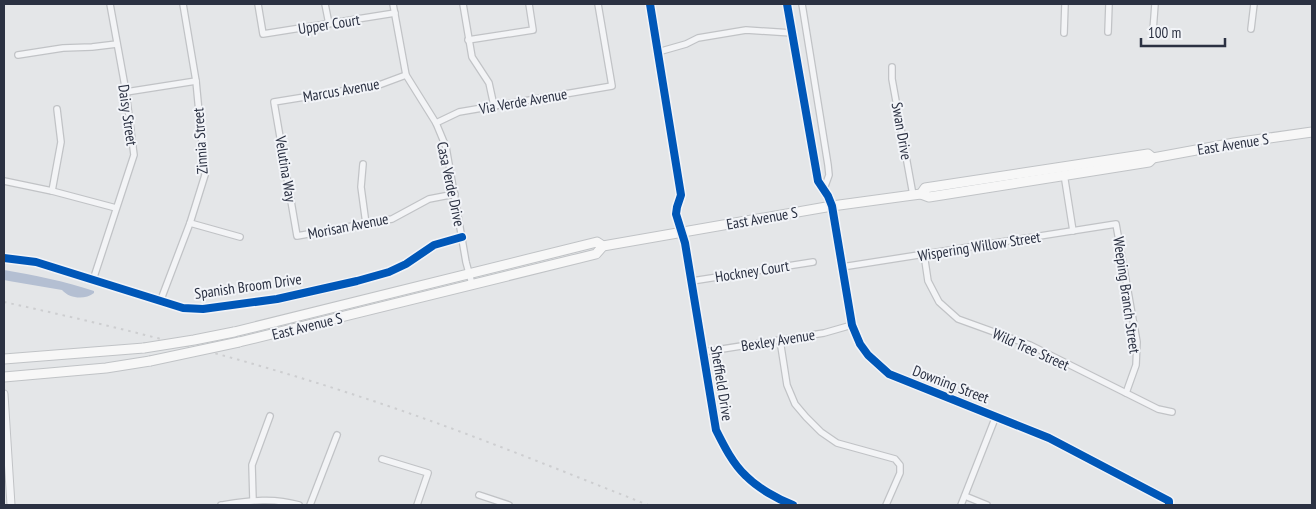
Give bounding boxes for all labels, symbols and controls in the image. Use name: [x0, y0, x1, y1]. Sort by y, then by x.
street label: Upper Court: [297, 10, 361, 38]
scale bar: [1141, 15, 1225, 47]
text: 100 m: [1148, 23, 1181, 42]
street label: Marcus Avenue: [301, 74, 381, 106]
street label: Daisy Street: [114, 83, 142, 147]
street label: Via Verde Avenue: [477, 84, 568, 118]
street label: Swan Drive: [888, 101, 916, 161]
street label: Zinnia Street: [188, 107, 212, 175]
street label: East Avenue S: [1196, 129, 1270, 159]
street label: Velutina Way: [271, 134, 301, 204]
street label: Casa Verde Drive: [433, 140, 469, 228]
street label: East Avenue S: [725, 202, 799, 234]
street label: Morisan Avenue: [306, 209, 390, 243]
street label: Wispering Willow Street: [916, 227, 1042, 265]
street label: Weeping Branch Street: [1109, 235, 1145, 355]
street label: Hockney Court: [714, 256, 790, 286]
street label: Spanish Broom Drive: [193, 269, 303, 303]
street label: East Avenue S: [270, 308, 344, 344]
street label: Wild Tree Street: [990, 324, 1072, 374]
street label: Bexley Avenue: [740, 325, 816, 355]
street label: Sheffield Drive: [707, 344, 737, 422]
street label: Downing Street: [910, 361, 992, 407]

